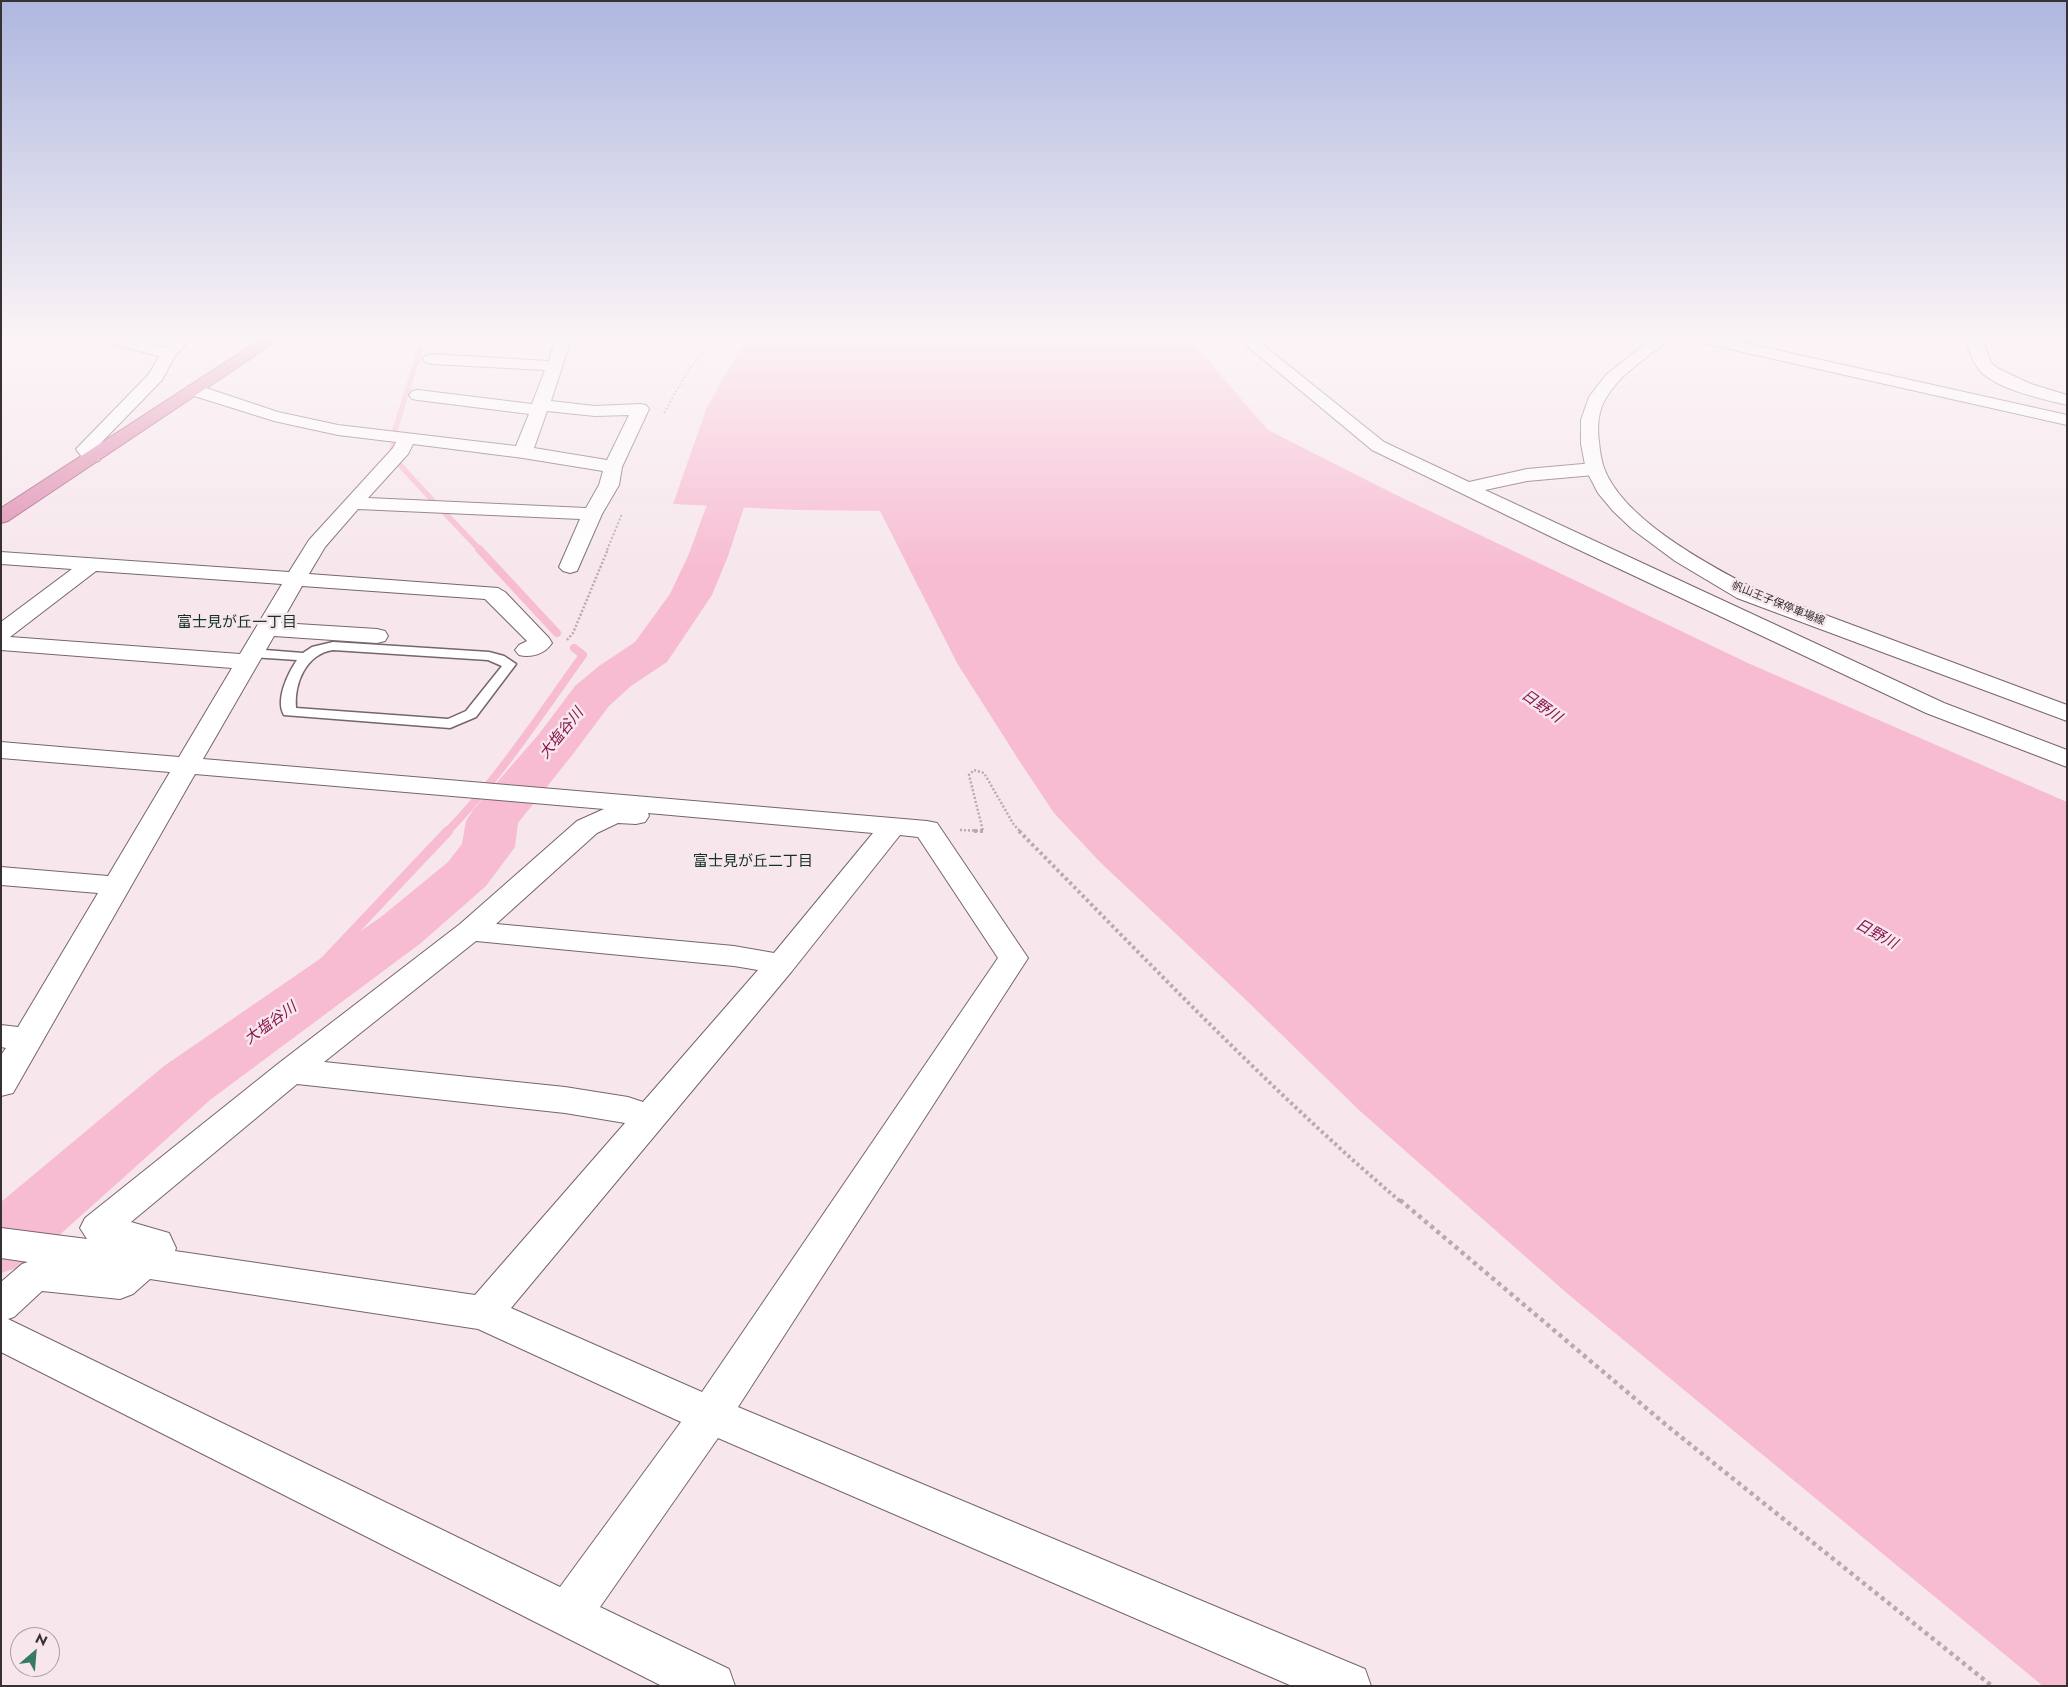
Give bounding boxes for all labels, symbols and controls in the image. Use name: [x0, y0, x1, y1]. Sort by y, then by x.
street label: 帆山王子保停車場線: [1730, 579, 1826, 629]
district label: 富士見が丘一丁目: [177, 614, 297, 632]
water label: 日野川: [1517, 687, 1565, 727]
water label: 大塩谷川: [536, 705, 588, 763]
district label: 富士見が丘二丁目: [693, 853, 813, 871]
water label: 日野川: [1852, 916, 1900, 954]
water label: 大塩谷川: [241, 999, 301, 1049]
north arrow: [10, 1627, 60, 1677]
text: N: [32, 1628, 51, 1651]

